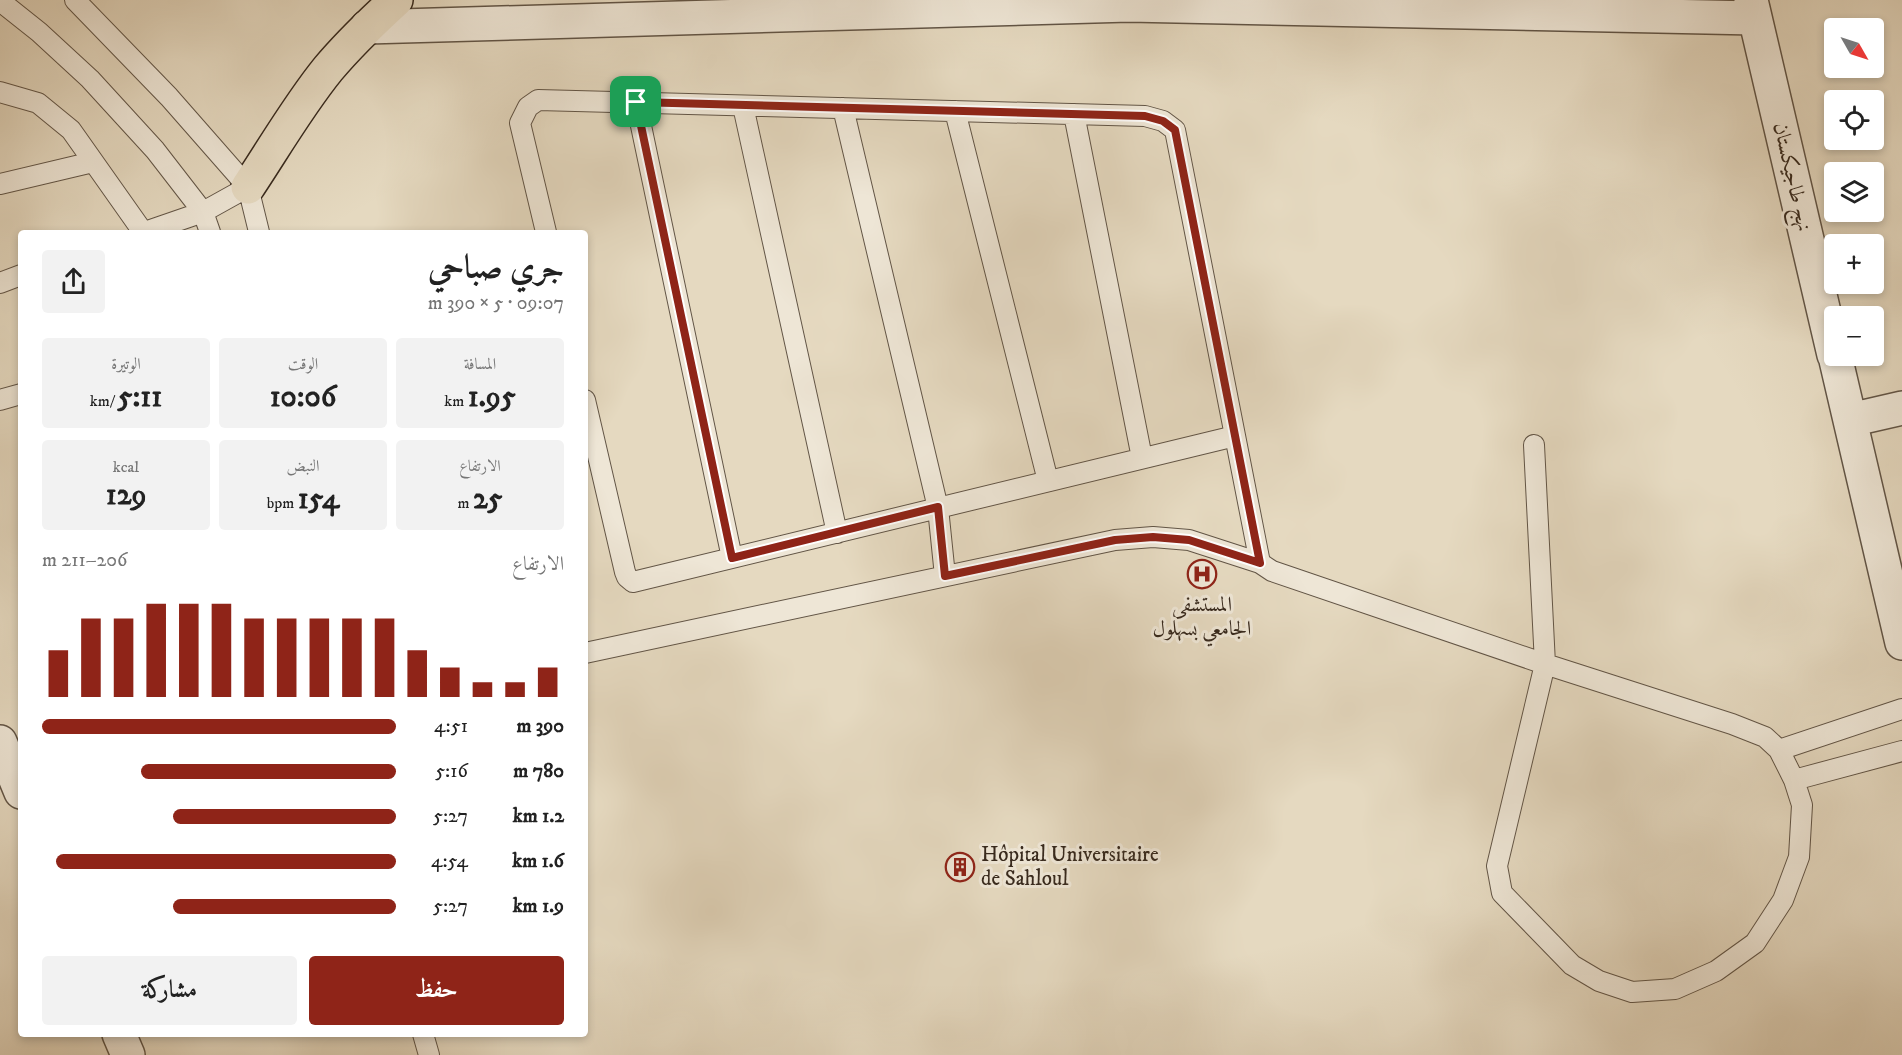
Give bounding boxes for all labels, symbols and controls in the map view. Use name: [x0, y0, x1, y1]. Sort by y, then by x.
north arrow: [1824, 18, 1884, 78]
map controls: [1824, 18, 1884, 366]
pin: [610, 76, 661, 127]
icon: arrive: [619, 85, 652, 118]
button: locate: [1824, 90, 1884, 150]
street label: نهج طاجيكستان: [1762, 120, 1817, 235]
button: layers: [1824, 162, 1884, 222]
button: +: [1824, 234, 1884, 294]
text: جري صباحي: [428, 248, 564, 289]
button: share: [42, 250, 105, 313]
text: 09:07 · 5 × 390 m: [428, 291, 564, 316]
button: −: [1824, 306, 1884, 366]
text: الوتيرة: [111, 354, 141, 374]
text: الوقت: [288, 354, 318, 374]
text: المسافة: [464, 354, 496, 374]
text: 5:11: [117, 379, 162, 416]
text: 10:06: [270, 379, 336, 416]
text: 1.95: [468, 379, 516, 416]
text: /km: [90, 391, 117, 411]
text: km: [444, 391, 468, 411]
text: النبض: [287, 456, 319, 476]
text: الارتفاع: [459, 456, 501, 476]
text: kcal: [113, 457, 139, 477]
text: 129: [106, 477, 146, 514]
text: 154: [298, 481, 339, 518]
text: 25: [473, 481, 502, 518]
text: bpm: [267, 493, 298, 513]
text: m: [458, 493, 473, 513]
text: 206–211 m: [42, 548, 127, 573]
text: الارتفاع: [512, 552, 564, 577]
hospital icon: المستشفى الجامعي بسهلول: [1186, 558, 1218, 590]
place label: المستشفى الجامعي بسهلول: [1153, 592, 1251, 647]
text: 4:51: [434, 714, 468, 739]
text: 390 m: [516, 714, 564, 739]
text: 5:16: [435, 759, 468, 784]
text: 780 m: [513, 759, 564, 784]
text: 5:27: [433, 804, 468, 829]
text: 1.2 km: [513, 804, 564, 829]
place label: Hôpital Universitaire de Sahloul: [981, 842, 1159, 892]
text: 4:54: [431, 849, 468, 874]
text: 1.6 km: [512, 849, 564, 874]
building icon: Hôpital Universitaire de Sahloul: [944, 851, 976, 883]
text: 5:27: [433, 894, 468, 919]
text: 1.9 km: [513, 894, 564, 919]
button: مشاركة: [42, 956, 297, 1025]
button: حفظ: [309, 956, 564, 1025]

